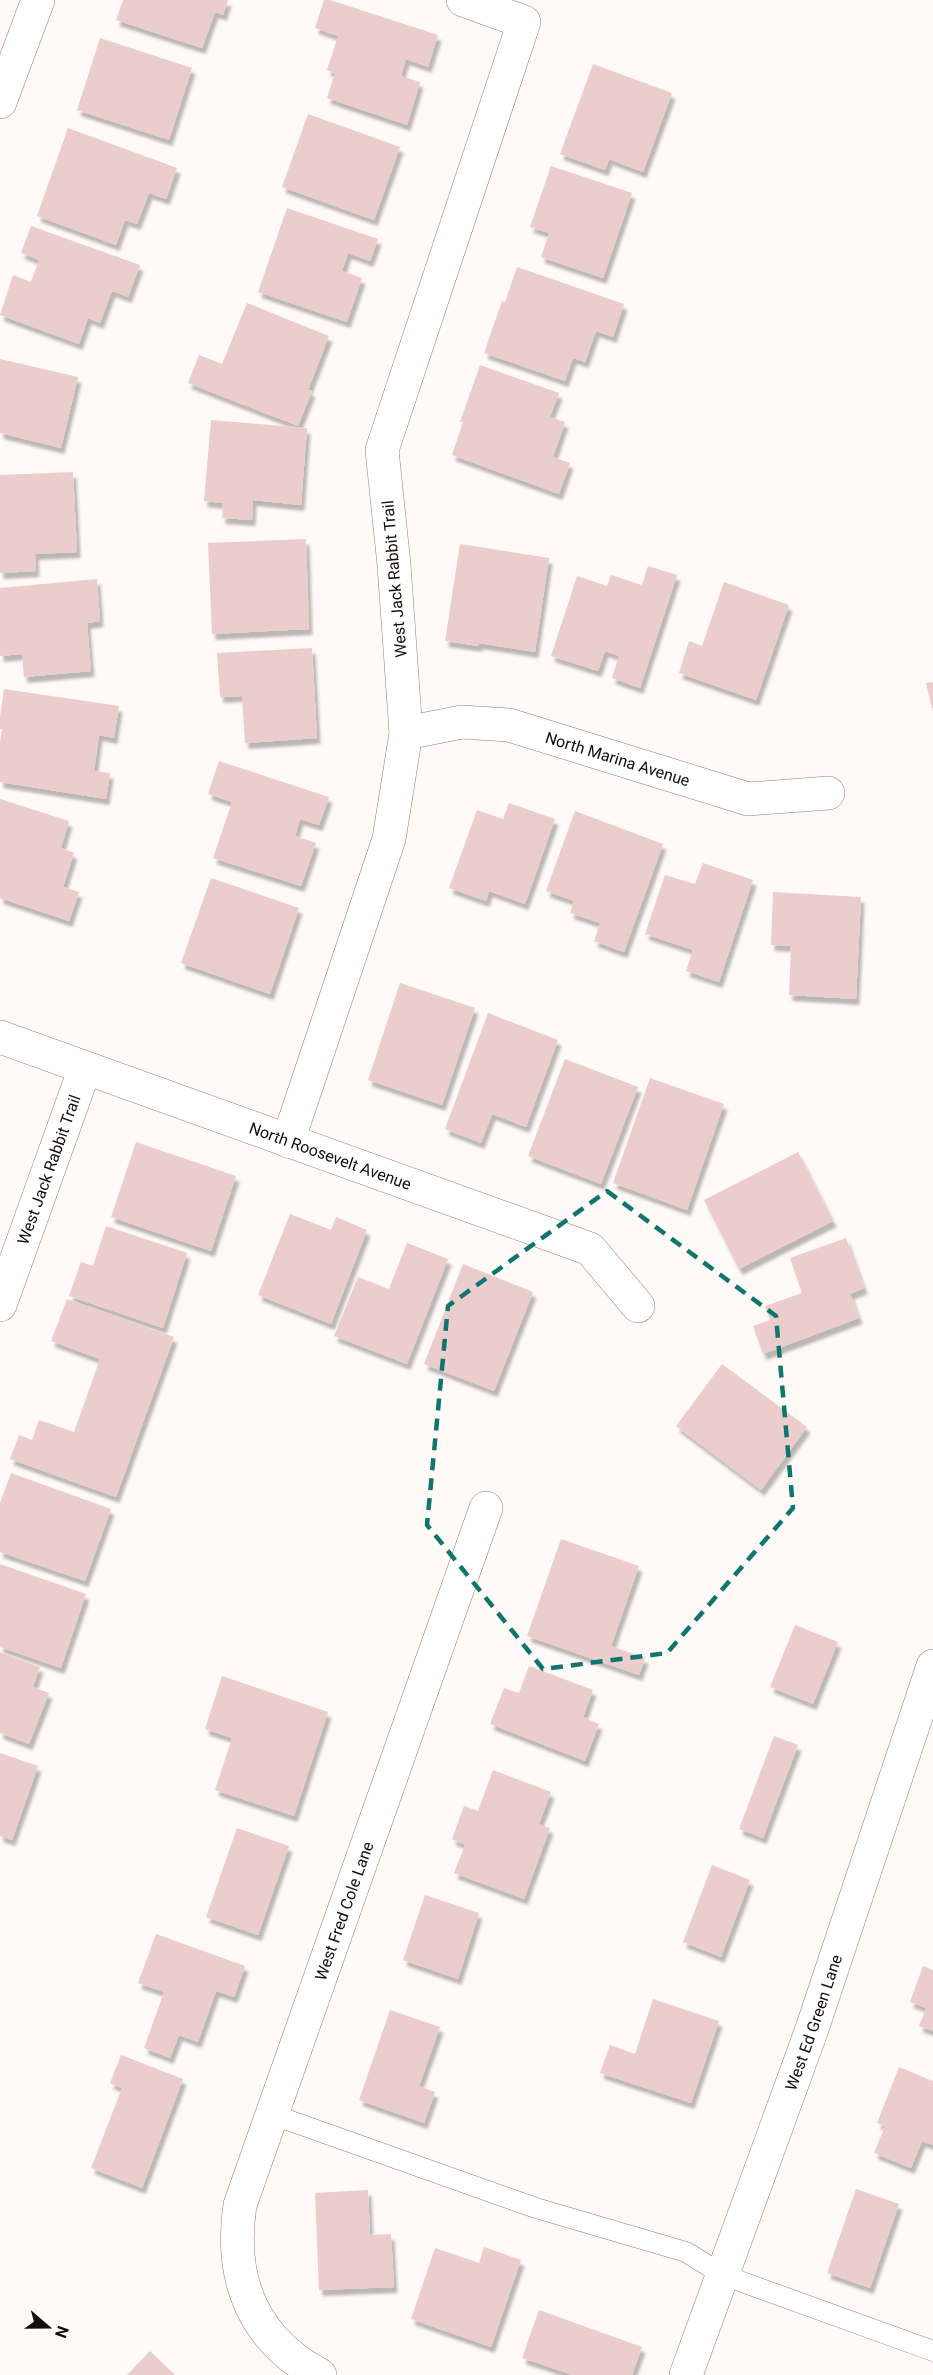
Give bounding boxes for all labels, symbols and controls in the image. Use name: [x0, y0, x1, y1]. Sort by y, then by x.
street label: West Jack Rabbit Trail: [378, 500, 411, 658]
street label: North Marina Avenue: [543, 728, 692, 790]
street label: West Jack Rabbit Trail: [14, 1092, 85, 1247]
street label: North Roosevelt Avenue: [247, 1118, 414, 1194]
street label: West Fred Cole Lane: [311, 1839, 377, 1983]
street label: West Ed Green Lane: [781, 1952, 846, 2093]
north arrow: [18, 2297, 78, 2357]
text: N: [51, 2323, 72, 2341]

